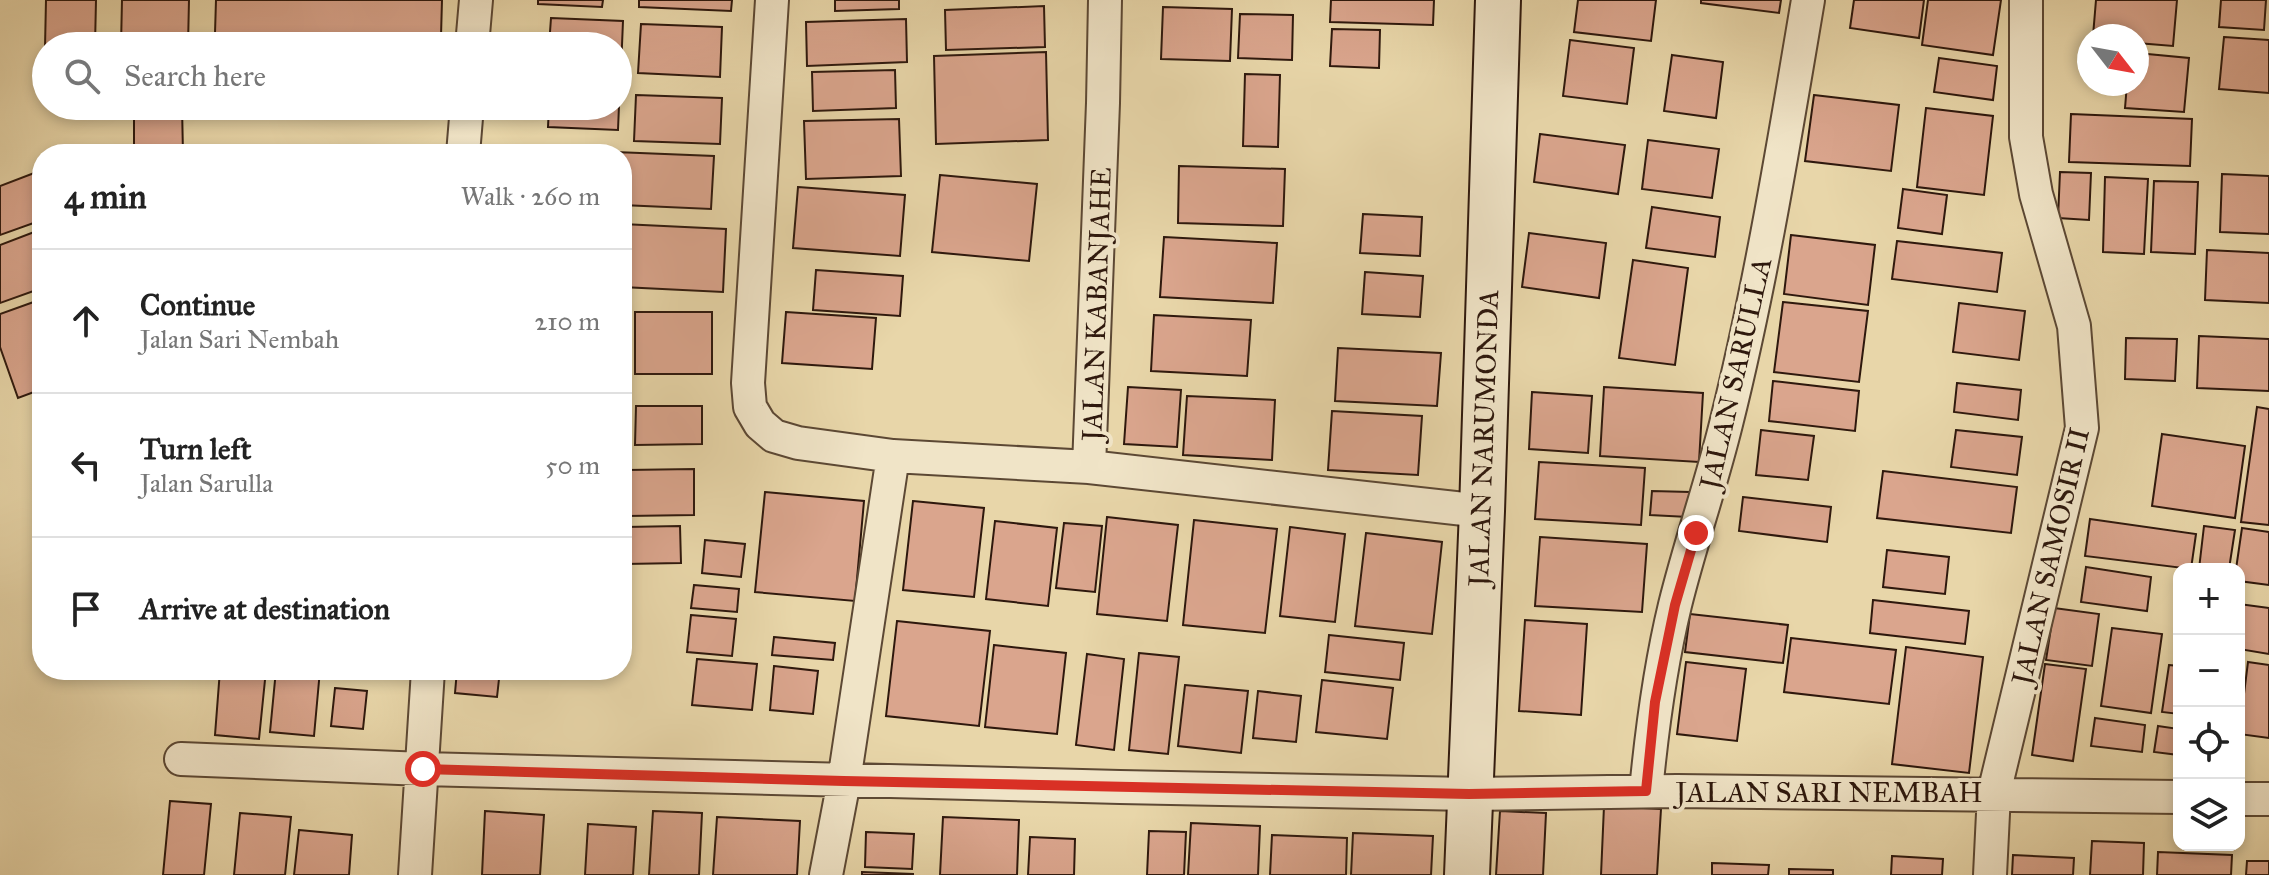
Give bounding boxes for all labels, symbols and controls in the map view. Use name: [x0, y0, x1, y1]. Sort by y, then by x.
north arrow: [2077, 24, 2149, 96]
search box: [32, 32, 632, 120]
icon: search: [60, 54, 104, 98]
text: Search here: [124, 58, 266, 94]
street label: JALAN KABANJAHE: [1074, 166, 1119, 445]
text: 4 min: [64, 176, 147, 217]
text: Walk · 260 m: [461, 180, 600, 212]
street label: JALAN SARULLA: [1691, 254, 1779, 495]
text: Continue: [140, 287, 255, 323]
street label: JALAN NARUMONDA: [1461, 289, 1506, 590]
icon: ahead: [64, 299, 108, 343]
text: 210 m: [534, 305, 600, 337]
text: Jalan Sari Nembah: [140, 323, 339, 355]
street label: JALAN SAMOSIR II: [2003, 424, 2097, 691]
text: Turn left: [140, 431, 251, 467]
icon: left: [64, 443, 108, 487]
text: 50 m: [545, 449, 600, 481]
text: Jalan Sarulla: [140, 467, 273, 499]
route end: [1678, 515, 1714, 551]
map controls: [2173, 563, 2245, 851]
button: +: [2173, 563, 2245, 635]
icon: arrive: [64, 587, 108, 631]
text: Arrive at destination: [140, 591, 390, 627]
button: −: [2173, 635, 2245, 707]
button: locate: [2173, 707, 2245, 779]
route start: [405, 751, 441, 787]
street label: JALAN SARI NEMBAH: [1672, 775, 1983, 810]
button: layers: [2173, 779, 2245, 851]

